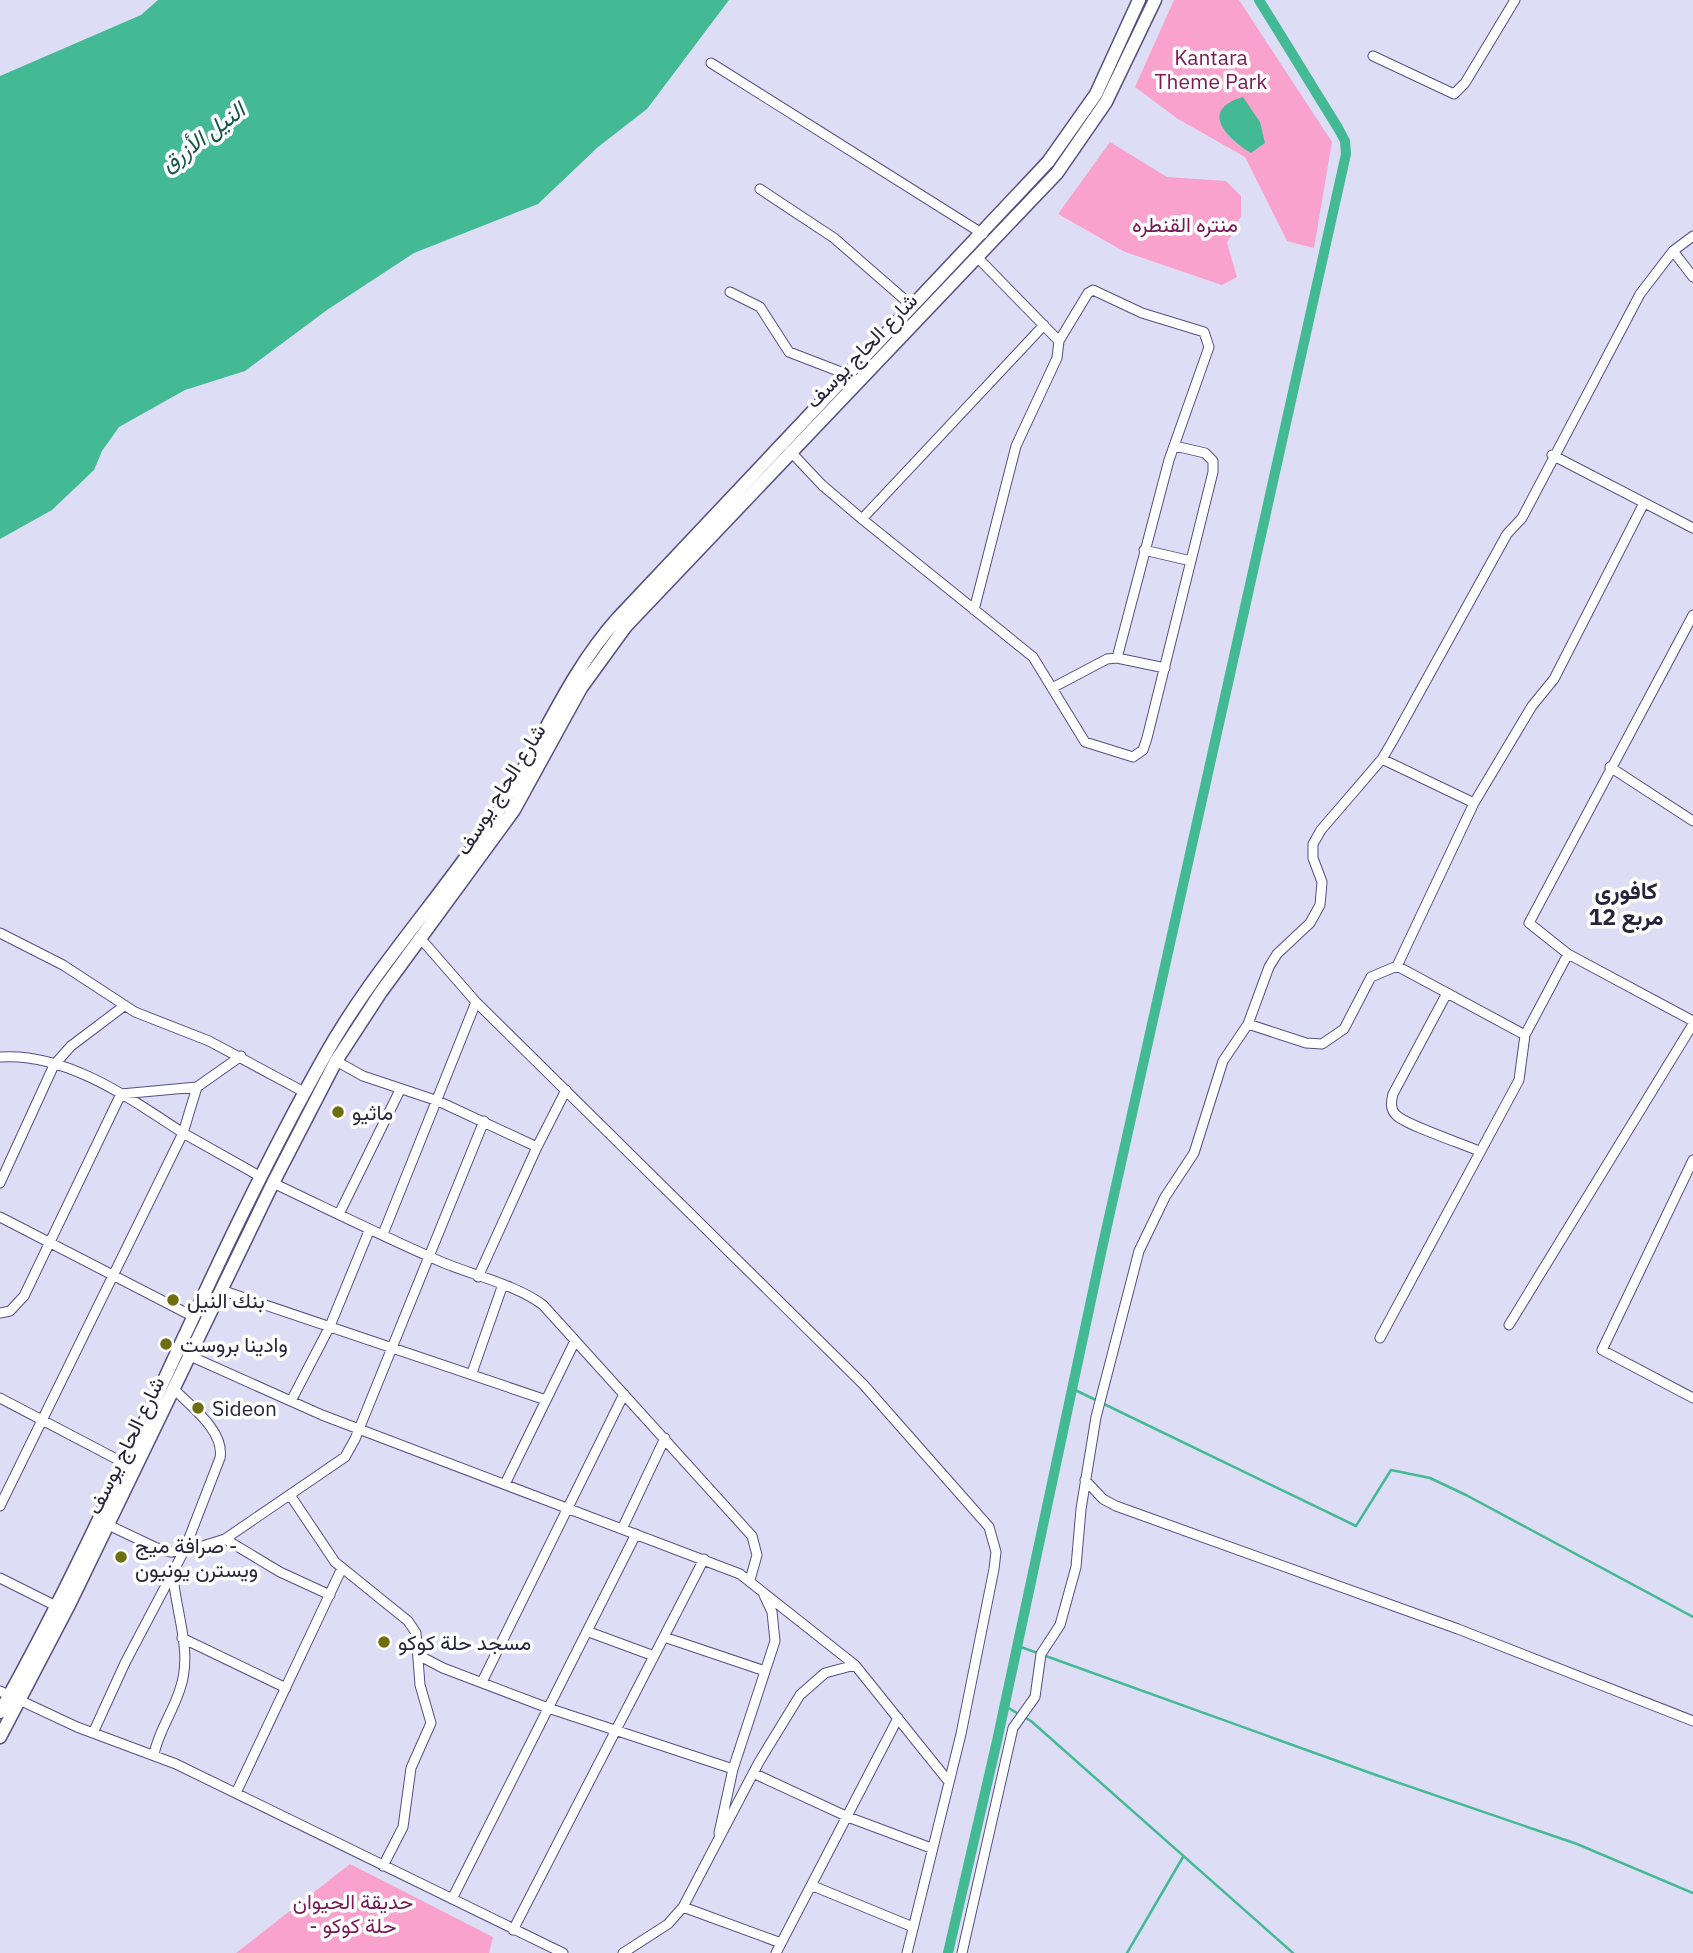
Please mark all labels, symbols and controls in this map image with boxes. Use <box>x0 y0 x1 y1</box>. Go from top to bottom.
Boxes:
park label: Kantara Theme Park <box>1155 43 1267 95</box>
water label: النيل الأزرق <box>154 93 253 178</box>
park label: منتره القنطره <box>1132 210 1238 238</box>
street label: شارع الحاج يوسف <box>799 286 924 414</box>
street label: شارع الحاج يوسف <box>448 718 552 861</box>
district label: كافوري مربع 12 <box>1588 875 1664 933</box>
place label: ماثيو <box>352 1098 393 1126</box>
marker: ماثيو <box>330 1104 346 1120</box>
place label: بنك النيل <box>187 1286 265 1314</box>
marker: بنك النيل <box>165 1292 181 1308</box>
place label: وادينا بروست <box>180 1330 288 1358</box>
marker: وادينا بروست <box>158 1336 174 1352</box>
street label: شارع الحاج يوسف <box>80 1371 171 1519</box>
place label: Sideon <box>212 1394 277 1422</box>
marker: Sideon <box>190 1400 206 1416</box>
place label: صرافة ميج - ويسترن يونيون <box>135 1531 258 1583</box>
marker: صرافة ميج - ويسترن يونيون <box>113 1549 129 1565</box>
place label: مسجد حلة كوكو <box>398 1628 531 1656</box>
marker: مسجد حلة كوكو <box>376 1634 392 1650</box>
park label: حديقة الحيوان - حلة كوكو <box>293 1887 413 1939</box>

